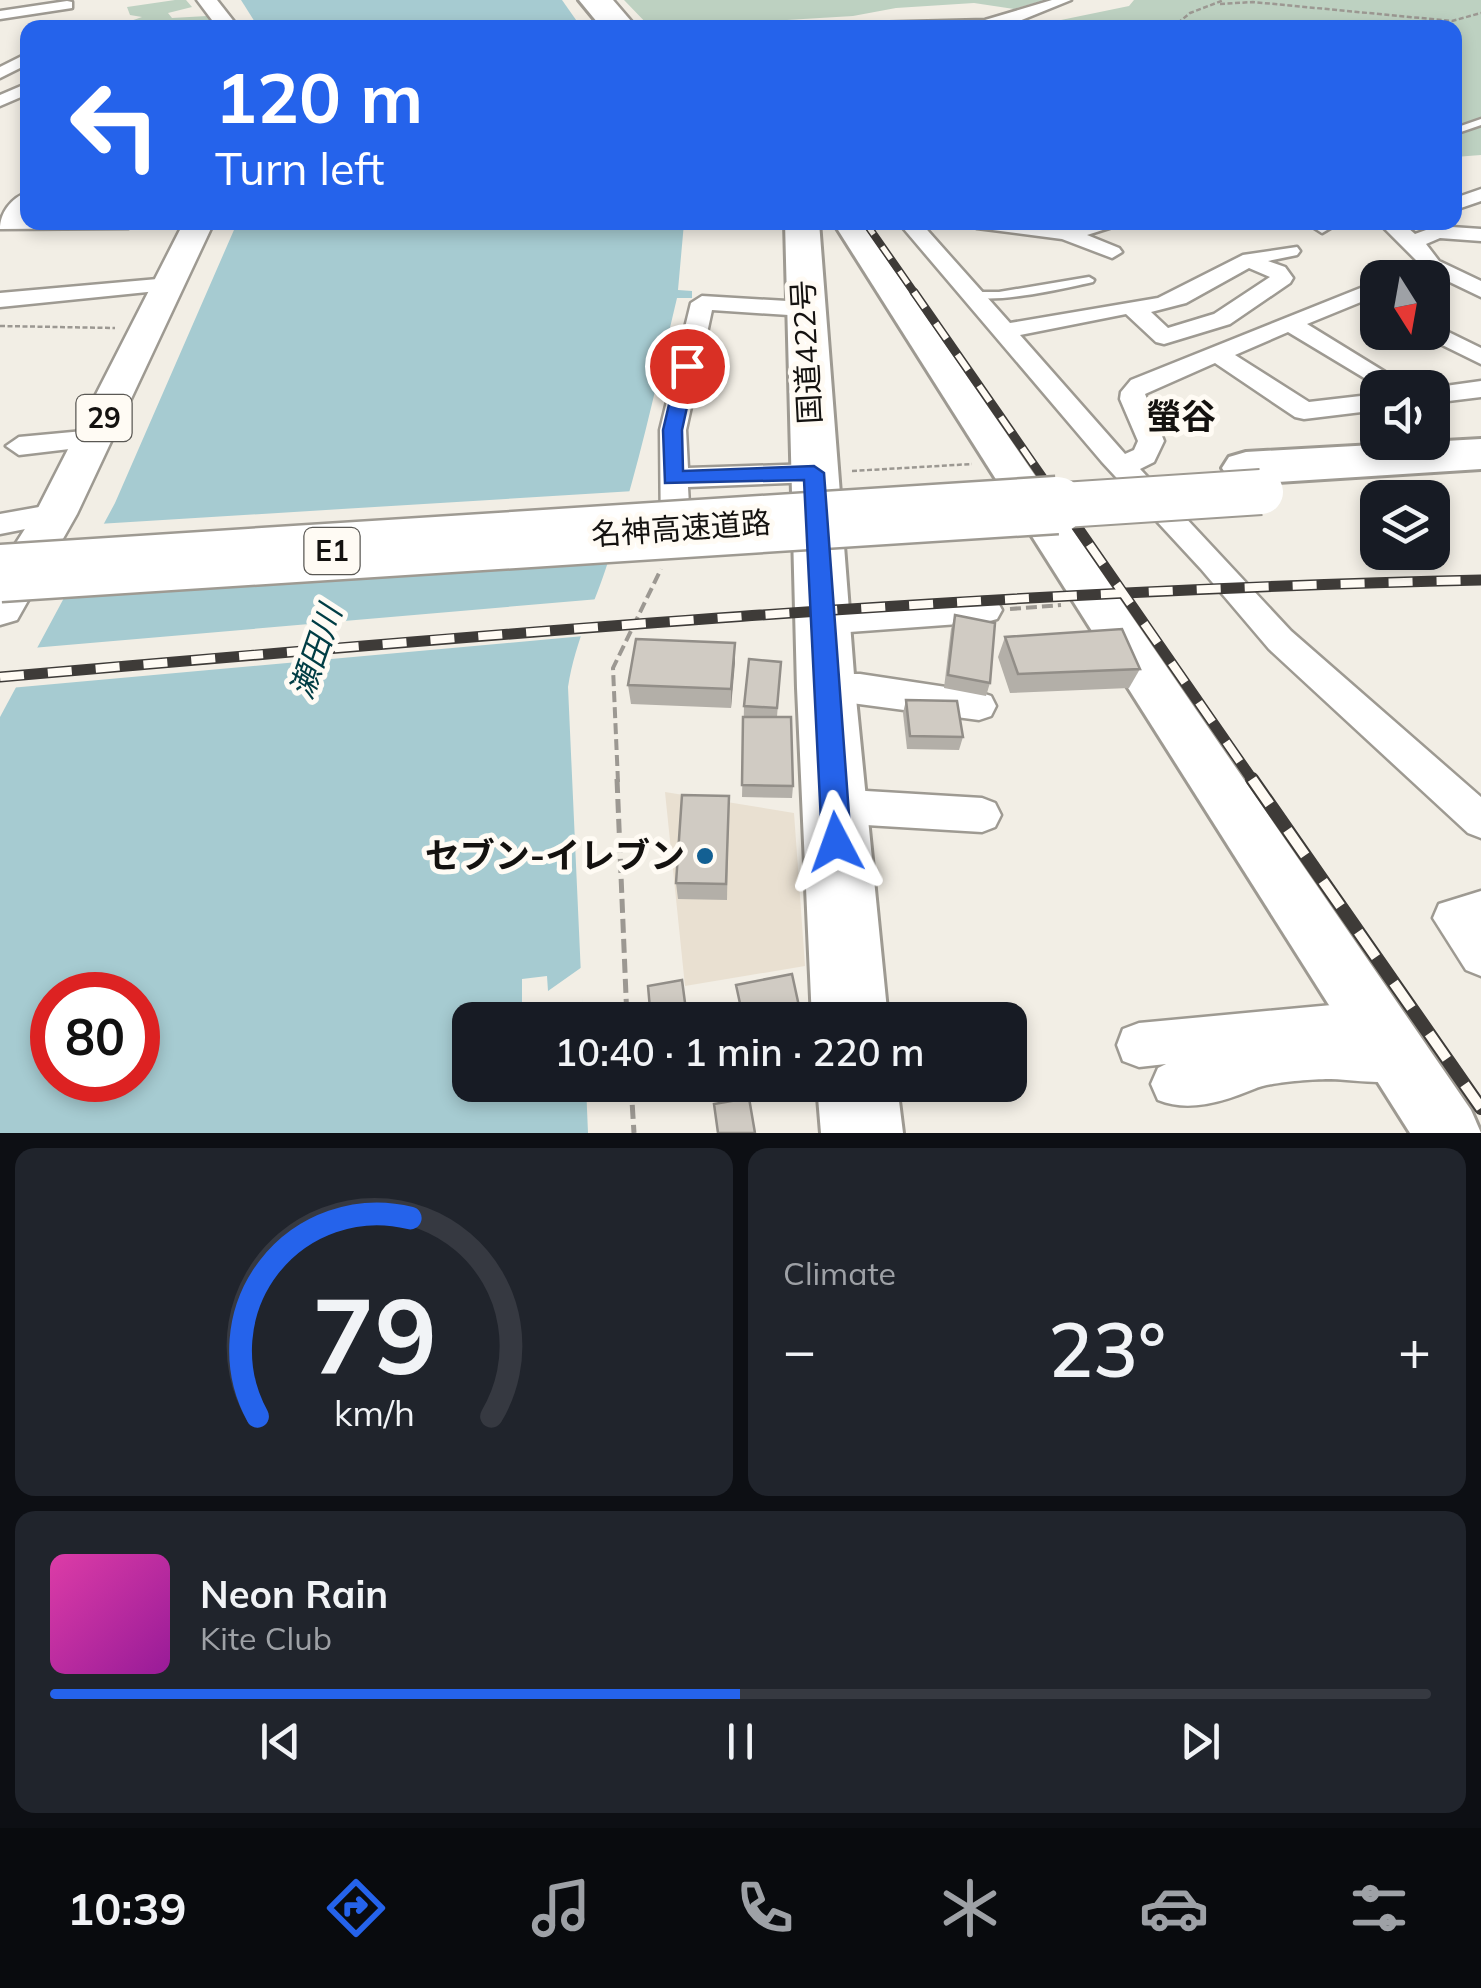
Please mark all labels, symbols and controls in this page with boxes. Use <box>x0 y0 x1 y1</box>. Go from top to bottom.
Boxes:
text: 120 m <box>215 53 423 141</box>
icon: left <box>50 60 180 190</box>
text: Turn left <box>215 140 384 196</box>
north arrow <box>1360 260 1450 350</box>
map controls <box>1360 260 1450 570</box>
street label: 国道422号 <box>783 279 829 425</box>
pin <box>645 324 730 409</box>
icon: arrive <box>660 339 715 394</box>
button: sound <box>1360 370 1450 460</box>
district label: 螢谷 <box>1146 394 1216 438</box>
road number: 29 <box>76 395 132 441</box>
button: layers <box>1360 480 1450 570</box>
street label: 名神高速道路 <box>590 503 772 553</box>
road number: E1 <box>304 528 360 574</box>
water label: 瀬田川 <box>281 597 351 704</box>
position arrow <box>784 790 888 894</box>
place label: セブン-イレブン <box>425 833 685 877</box>
marker: セブン-イレブン <box>694 845 716 867</box>
speed limit sign: 80 <box>30 972 160 1102</box>
text: 10:40 · 1 min · 220 m <box>554 1028 925 1076</box>
text: Climate <box>783 1253 896 1293</box>
text: 79 <box>312 1269 436 1400</box>
text: 23° <box>1048 1302 1166 1396</box>
text: − <box>783 1315 816 1384</box>
text: + <box>1398 1315 1431 1384</box>
text: km/h <box>334 1390 414 1435</box>
text: Neon Rain <box>200 1570 388 1618</box>
text: Kite Club <box>200 1618 332 1658</box>
icon: previous <box>253 1714 308 1769</box>
icon: pause <box>713 1714 768 1769</box>
icon: next <box>1173 1714 1228 1769</box>
icon: directions <box>321 1873 391 1943</box>
icon: music <box>526 1873 596 1943</box>
icon: phone <box>730 1873 800 1943</box>
icon: climate <box>935 1873 1005 1943</box>
icon: car <box>1139 1873 1209 1943</box>
icon: filters <box>1344 1873 1414 1943</box>
text: 10:39 <box>67 1880 186 1936</box>

